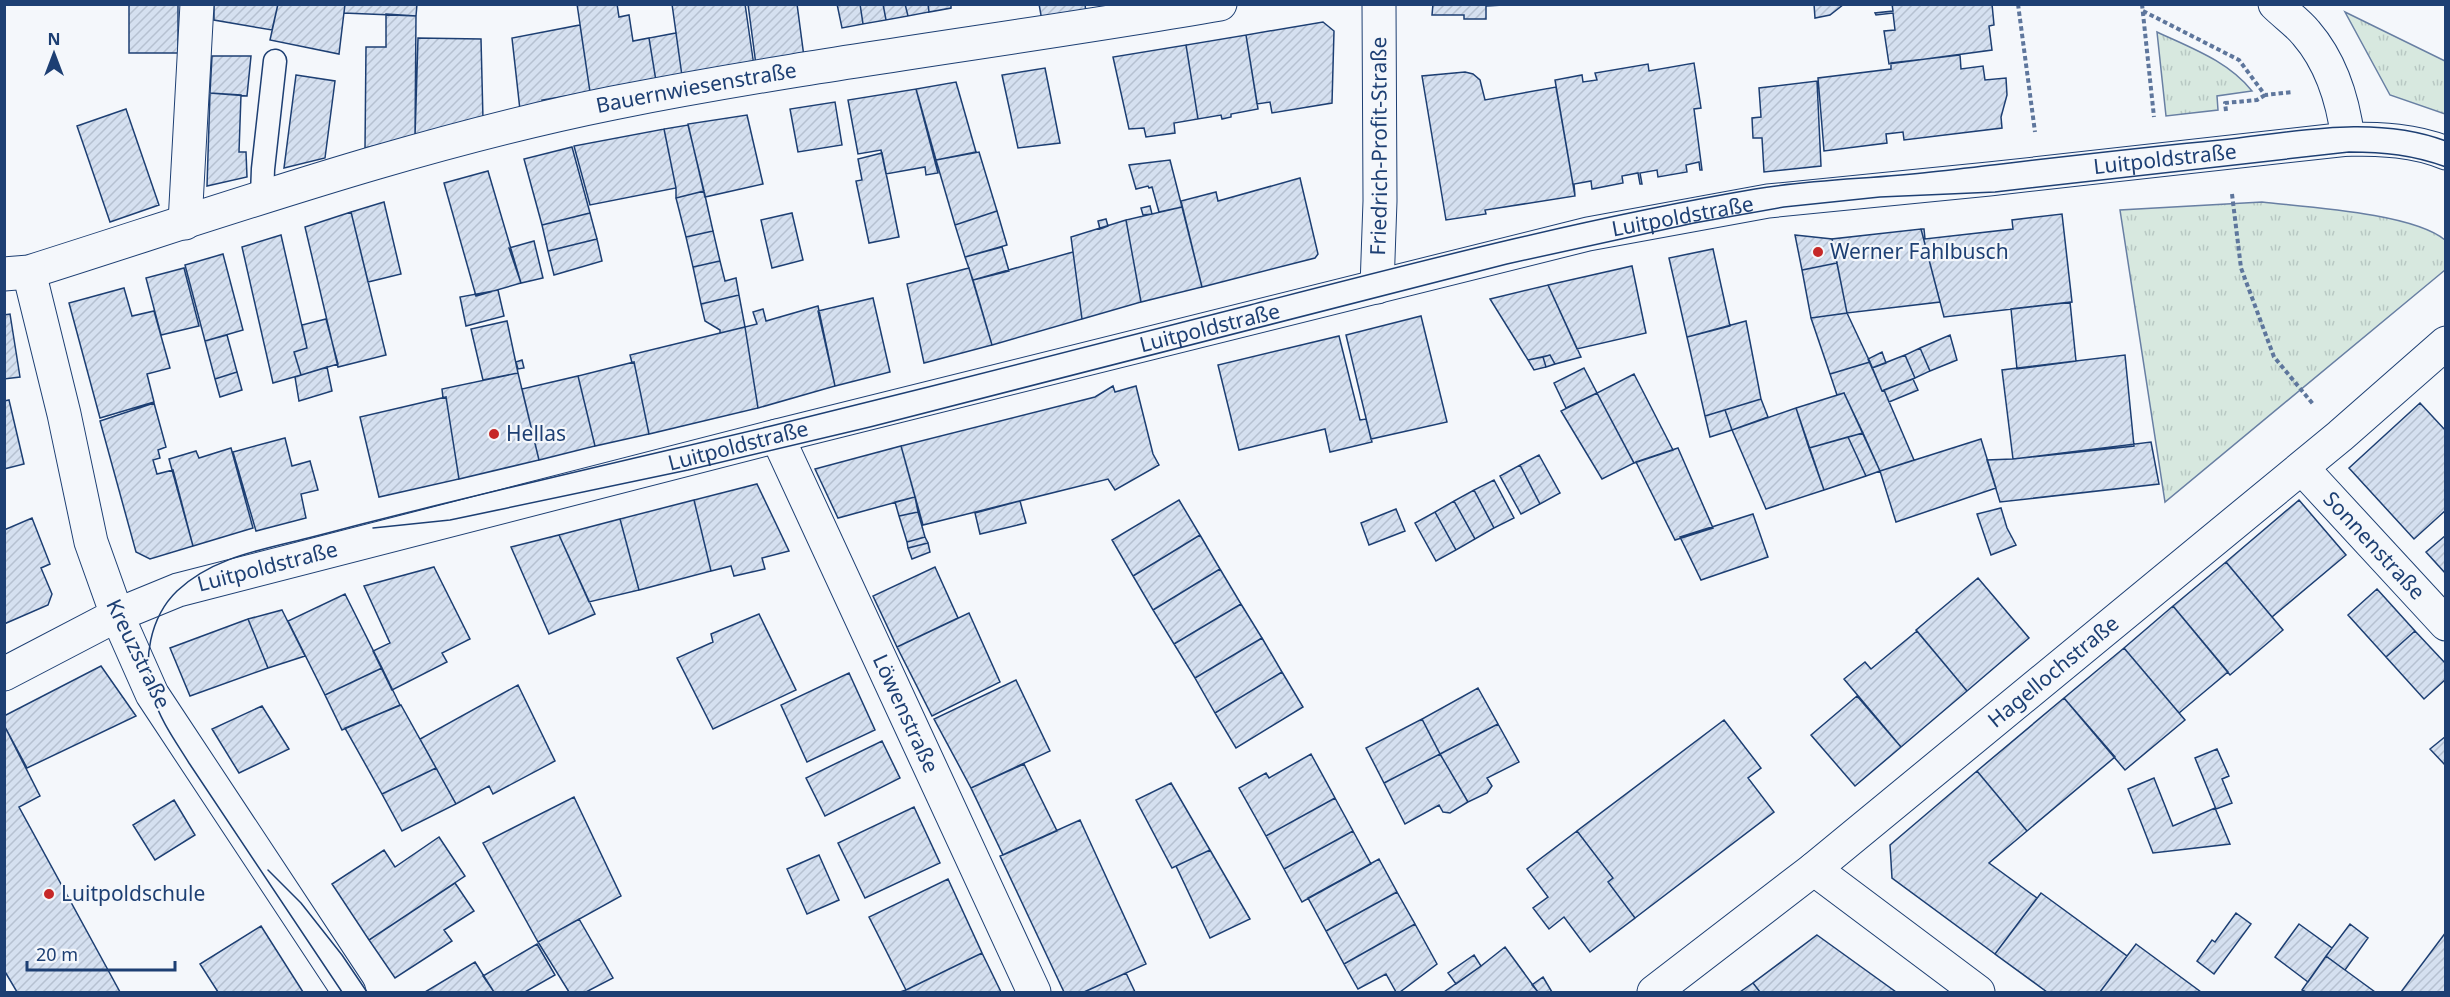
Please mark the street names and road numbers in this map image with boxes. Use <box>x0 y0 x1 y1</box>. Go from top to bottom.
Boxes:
street label: Friedrich-Profit-Straße <box>1363 37 1393 256</box>
street label: Bauernwiesenstraße <box>593 55 799 119</box>
street label: Luitpoldstraße <box>2092 137 2238 180</box>
street label: Luitpoldstraße <box>1609 189 1756 242</box>
street label: Luitpoldstraße <box>1136 296 1283 358</box>
street label: Luitpoldstraße <box>665 414 811 476</box>
street label: Sonnenstraße <box>2318 485 2432 605</box>
street label: Luitpoldstraße <box>194 535 340 597</box>
street label: Kreuzstraße <box>100 594 178 713</box>
street label: Hagellochstraße <box>1982 609 2124 733</box>
street label: Löwenstraße <box>867 650 946 777</box>

